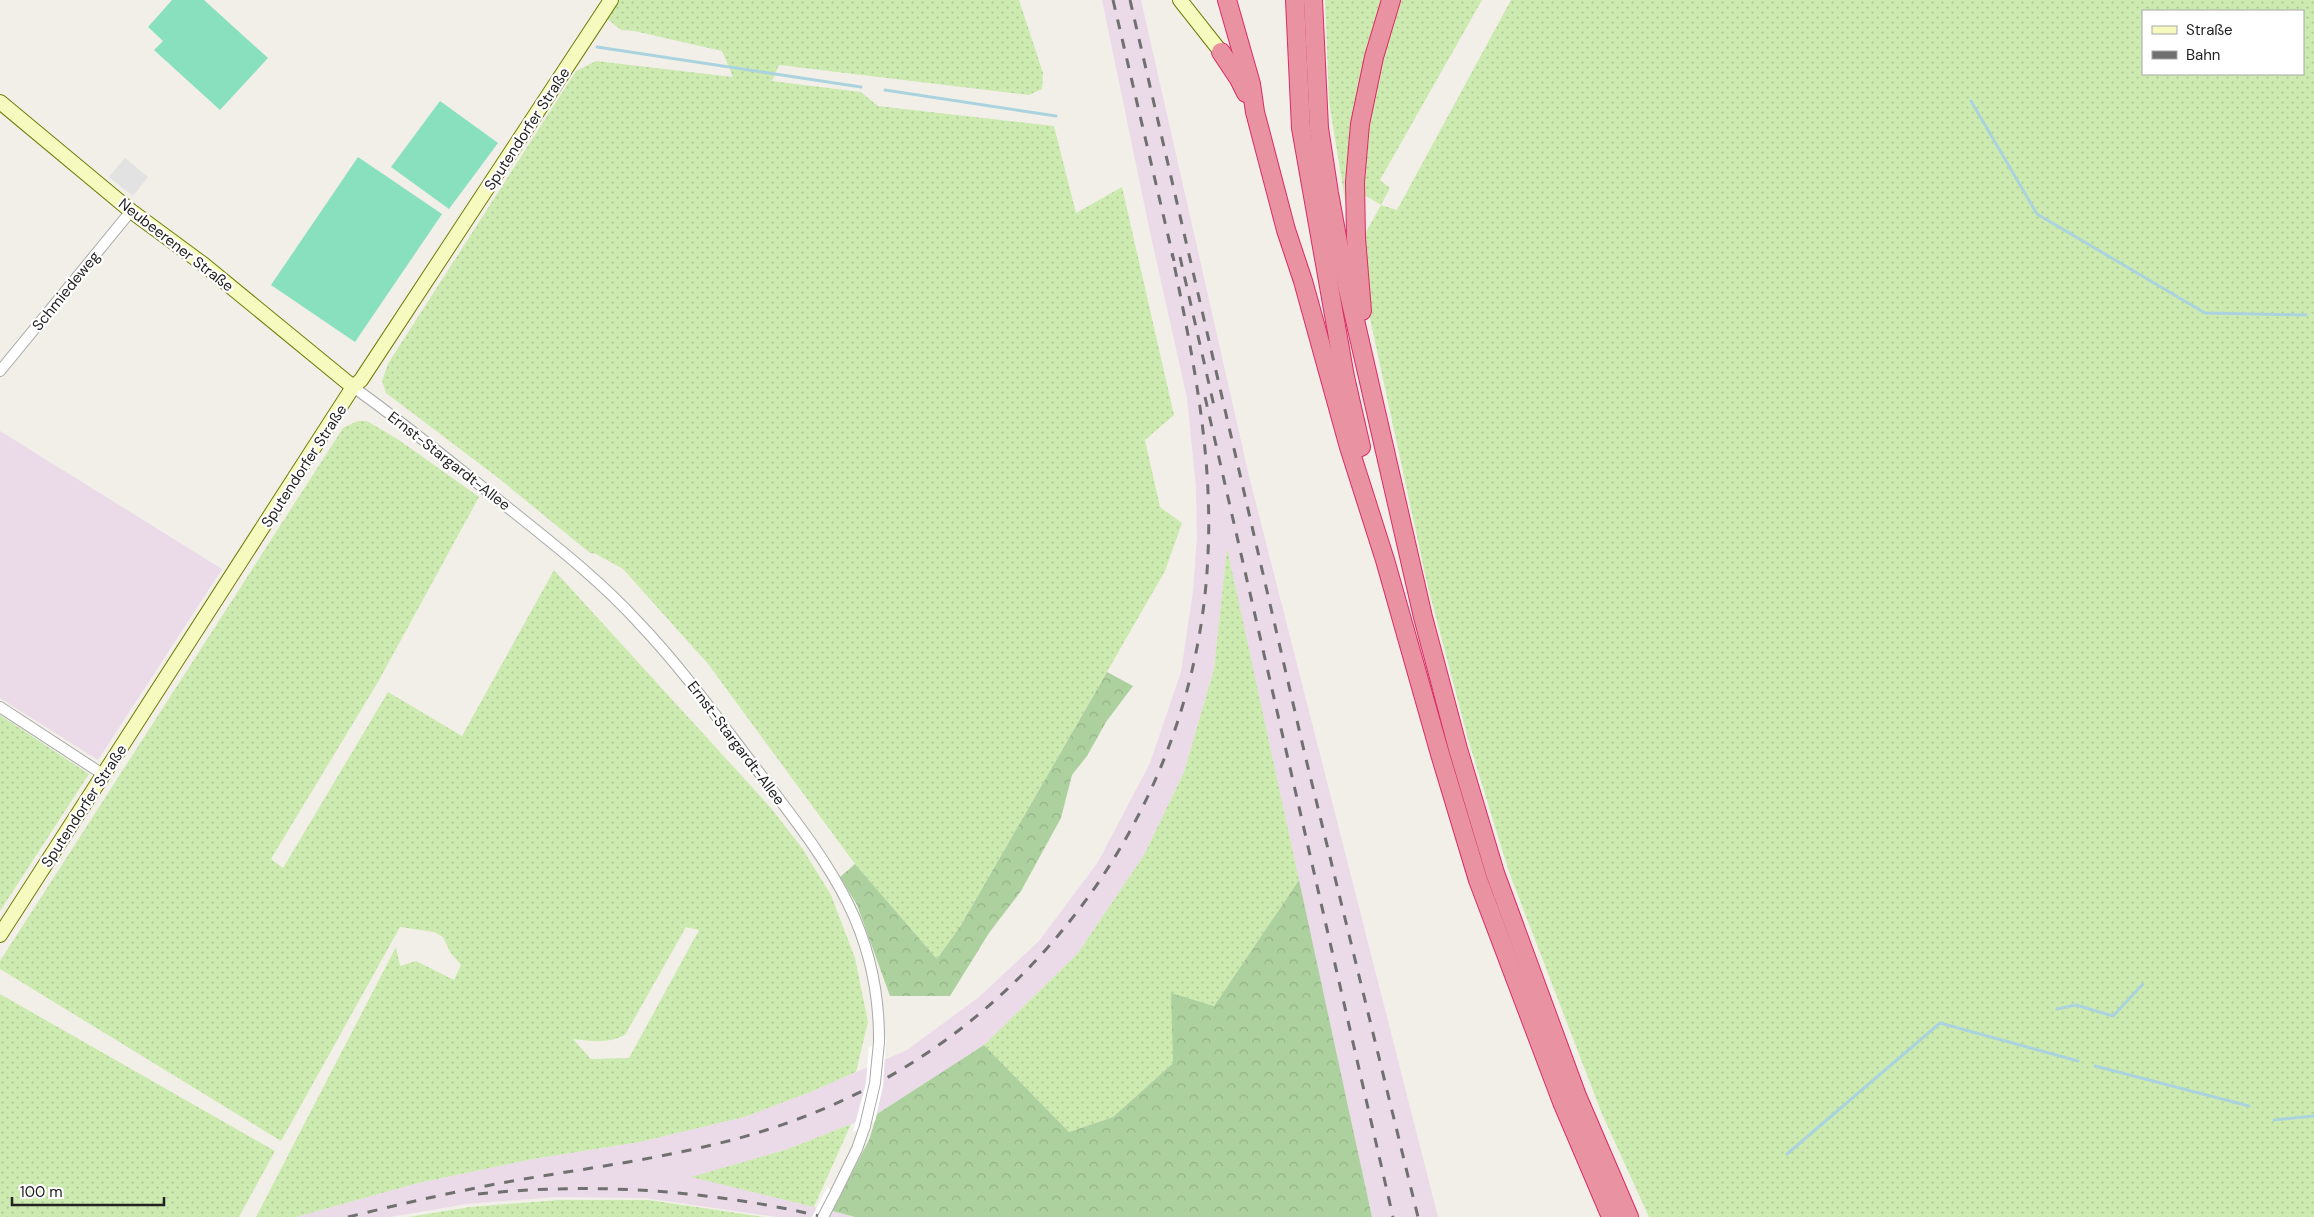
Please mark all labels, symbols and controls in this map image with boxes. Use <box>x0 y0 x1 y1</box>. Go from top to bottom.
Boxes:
legend <box>2142 10 2304 75</box>
text: Straße <box>2186 20 2233 40</box>
text: Bahn <box>2186 45 2220 65</box>
street label: Sputendorfer Straße <box>480 64 574 194</box>
street label: Neubeerener Straße <box>114 194 238 296</box>
street label: Schmiedeweg <box>28 247 104 335</box>
street label: Sputendorfer Straße <box>257 401 351 531</box>
street label: Ernst-Stargardt-Allee <box>384 407 514 515</box>
street label: Ernst-Stargardt-Allee <box>683 677 789 809</box>
street label: Sputendorfer Straße <box>37 741 131 871</box>
scale bar <box>12 1174 165 1206</box>
text: 100 m <box>20 1182 63 1202</box>

